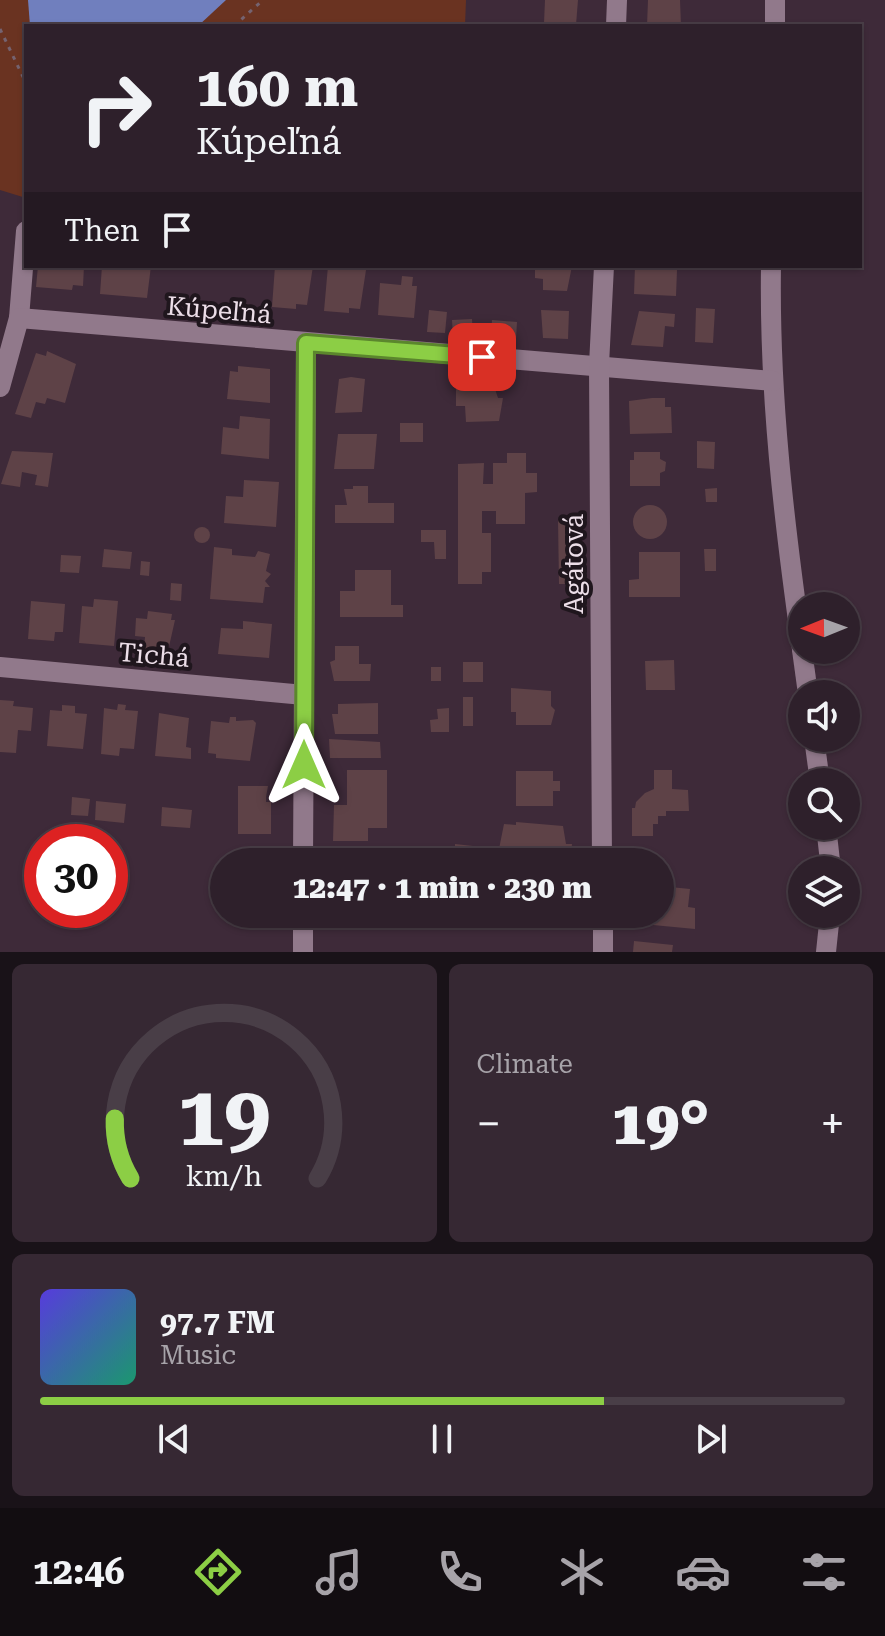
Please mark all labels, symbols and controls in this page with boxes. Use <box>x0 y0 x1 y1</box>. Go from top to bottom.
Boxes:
text: 160 m <box>196 54 358 120</box>
icon: right <box>64 56 168 160</box>
text: Kúpeľná <box>196 121 341 163</box>
icon: arrive <box>155 208 199 252</box>
text: Then <box>64 213 139 248</box>
street label: Kúpeľná <box>165 290 273 330</box>
pin <box>448 323 516 391</box>
icon: arrive <box>460 335 504 379</box>
street label: Agátová <box>559 514 589 614</box>
north arrow <box>788 592 860 664</box>
map controls <box>788 592 860 928</box>
street label: Tichá <box>117 637 191 673</box>
button: sound <box>788 680 860 752</box>
position arrow <box>262 723 346 807</box>
button: search <box>788 768 860 840</box>
speed limit sign: 30 <box>24 824 128 928</box>
button: layers <box>788 856 860 928</box>
text: 12:47 · 1 min · 230 m <box>292 870 592 905</box>
text: Climate <box>477 1049 573 1079</box>
text: 19 <box>178 1068 271 1165</box>
text: 19° <box>612 1088 709 1159</box>
text: − <box>477 1098 501 1150</box>
text: + <box>820 1098 845 1150</box>
text: km/h <box>186 1159 263 1193</box>
text: 97.7 FM <box>160 1305 275 1340</box>
text: Music <box>160 1340 236 1370</box>
icon: previous <box>152 1417 196 1461</box>
icon: pause <box>420 1417 464 1461</box>
icon: next <box>689 1417 733 1461</box>
icon: directions <box>190 1544 246 1600</box>
icon: music <box>311 1544 367 1600</box>
icon: phone <box>432 1544 488 1600</box>
icon: climate <box>554 1544 610 1600</box>
icon: car <box>675 1544 731 1600</box>
icon: filters <box>796 1544 852 1600</box>
text: 12:46 <box>33 1551 125 1593</box>

